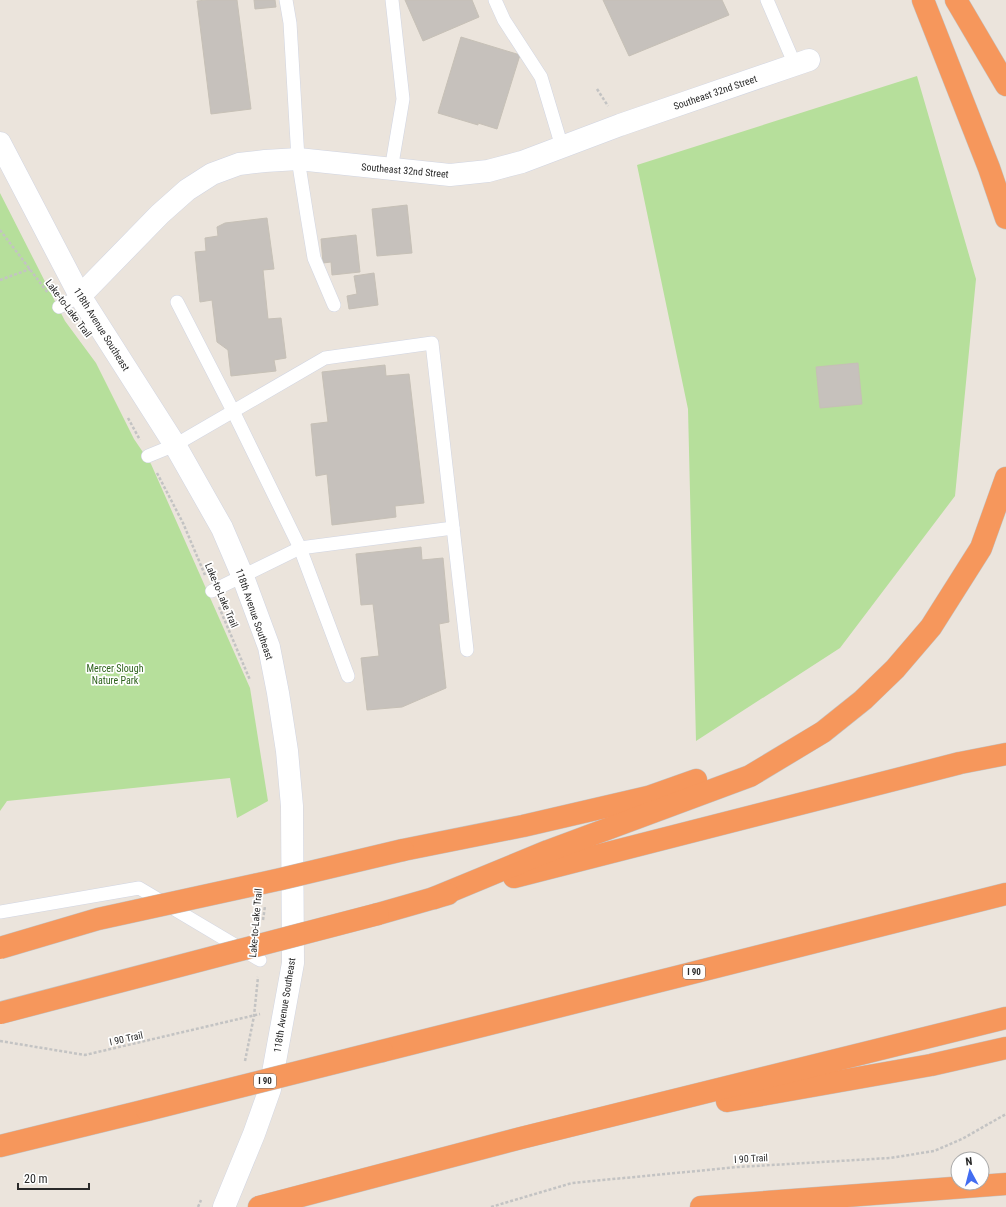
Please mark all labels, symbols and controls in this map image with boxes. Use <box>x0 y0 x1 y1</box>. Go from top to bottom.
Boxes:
street label: Southeast 32nd Street <box>672 73 758 112</box>
street label: Southeast 32nd Street <box>361 161 449 180</box>
street label: Lake-to-Lake Trail <box>43 277 94 339</box>
street label: 118th Avenue Southeast <box>72 286 132 373</box>
street label: Lake-to-Lake Trail <box>203 561 240 629</box>
street label: 118th Avenue Southeast <box>234 567 275 661</box>
park label: Mercer Slough Nature Park <box>87 663 144 686</box>
street label: Lake-to-Lake Trail <box>247 888 264 958</box>
street label: 118th Avenue Southeast <box>272 957 297 1053</box>
road number: I 90 <box>683 965 705 979</box>
street label: I 90 Trail <box>108 1030 144 1047</box>
road number: I 90 <box>254 1074 276 1088</box>
north arrow <box>950 1151 990 1191</box>
street label: I 90 Trail <box>734 1152 768 1165</box>
text: N <box>965 1155 973 1168</box>
scale bar <box>18 1165 89 1191</box>
text: 20 m <box>24 1172 48 1186</box>

